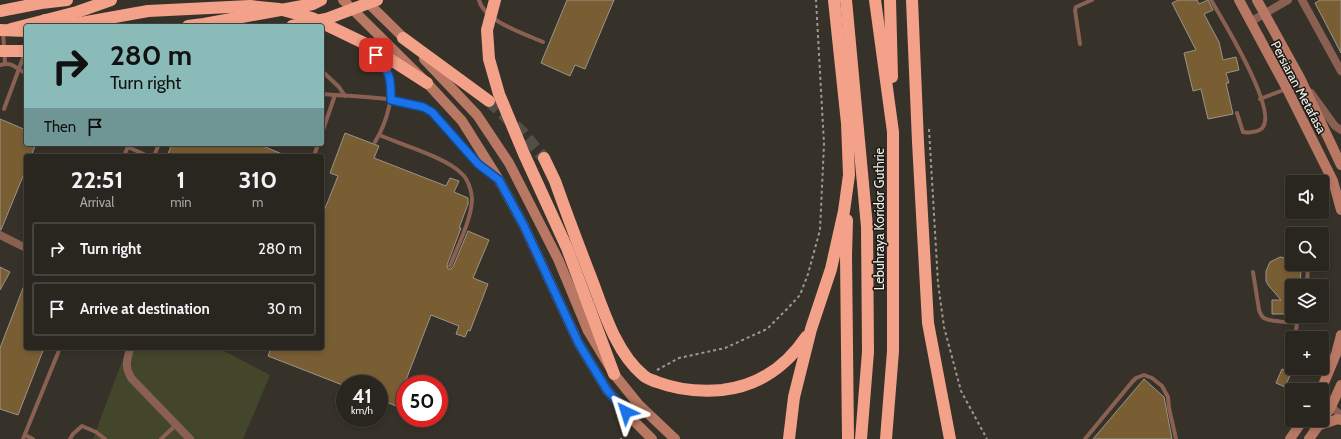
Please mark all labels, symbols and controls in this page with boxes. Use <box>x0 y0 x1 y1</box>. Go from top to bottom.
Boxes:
text: 280 m <box>110 38 192 72</box>
pin <box>359 38 393 72</box>
street label: Persiaran Metafasa <box>1268 38 1330 137</box>
icon: right <box>44 40 96 92</box>
icon: arrive <box>365 44 387 66</box>
text: Turn right <box>110 72 181 94</box>
icon: arrive <box>84 116 106 138</box>
text: Then <box>44 118 76 136</box>
street label: Lebuhraya Koridor Guthrie <box>871 147 887 290</box>
text: 22:51 <box>71 165 123 194</box>
text: 1 <box>176 165 185 194</box>
text: 310 <box>238 165 277 194</box>
map controls <box>1285 175 1329 427</box>
button: sound <box>1285 175 1329 219</box>
text: Arrival <box>80 194 114 210</box>
text: min <box>170 194 192 210</box>
text: m <box>252 194 263 210</box>
button: search <box>1285 227 1329 271</box>
icon: right <box>46 238 68 260</box>
text: Turn right <box>80 240 141 258</box>
text: 280 m <box>258 240 302 258</box>
button: layers <box>1285 279 1329 323</box>
icon: arrive <box>46 298 68 320</box>
text: Arrive at destination <box>80 300 210 318</box>
text: 30 m <box>267 300 302 318</box>
button: + <box>1285 331 1329 375</box>
speed limit sign: 50 <box>396 375 448 427</box>
button: − <box>1285 383 1329 427</box>
text: 41 <box>352 384 372 408</box>
position arrow <box>605 391 647 433</box>
text: km/h <box>351 404 373 417</box>

